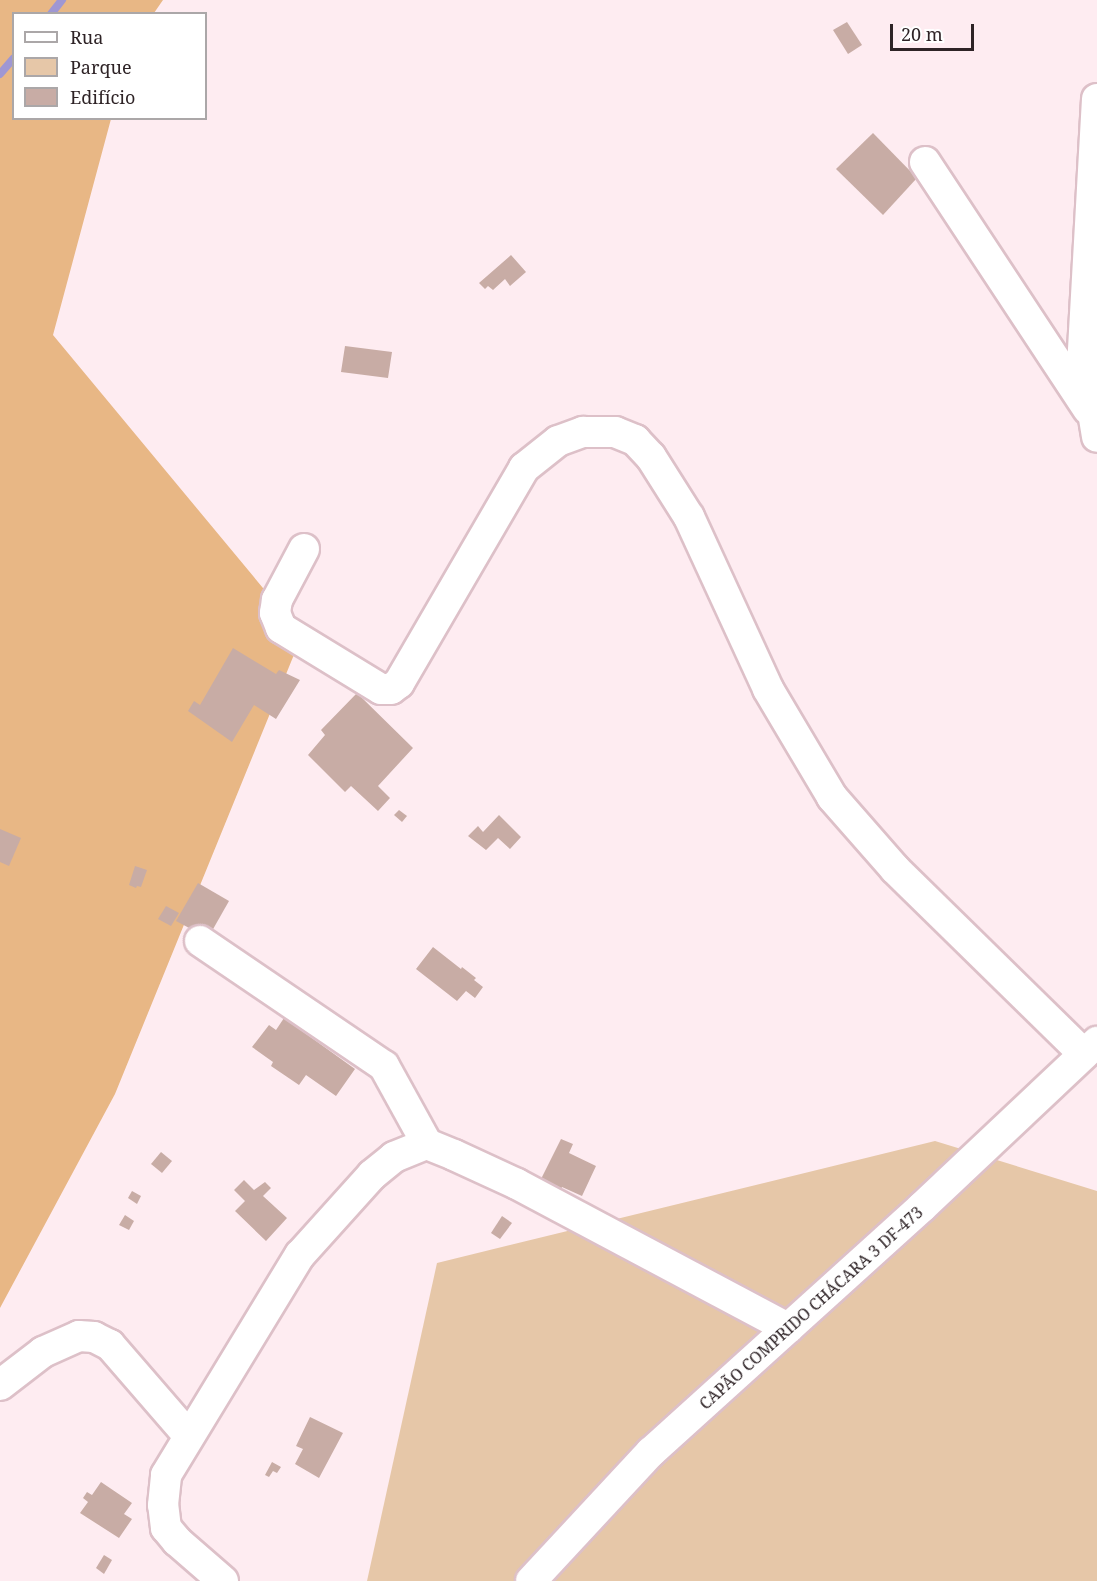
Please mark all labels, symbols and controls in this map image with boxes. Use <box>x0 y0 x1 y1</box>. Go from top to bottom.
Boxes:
legend <box>12 12 207 120</box>
scale bar <box>893 12 977 50</box>
text: 20 m <box>901 22 943 46</box>
text: Rua <box>70 25 103 49</box>
text: Parque <box>70 55 132 79</box>
text: Edifício <box>70 85 135 109</box>
street label: CAPÃO COMPRIDO CHÁCARA 3 DF-473 <box>695 1203 927 1413</box>

